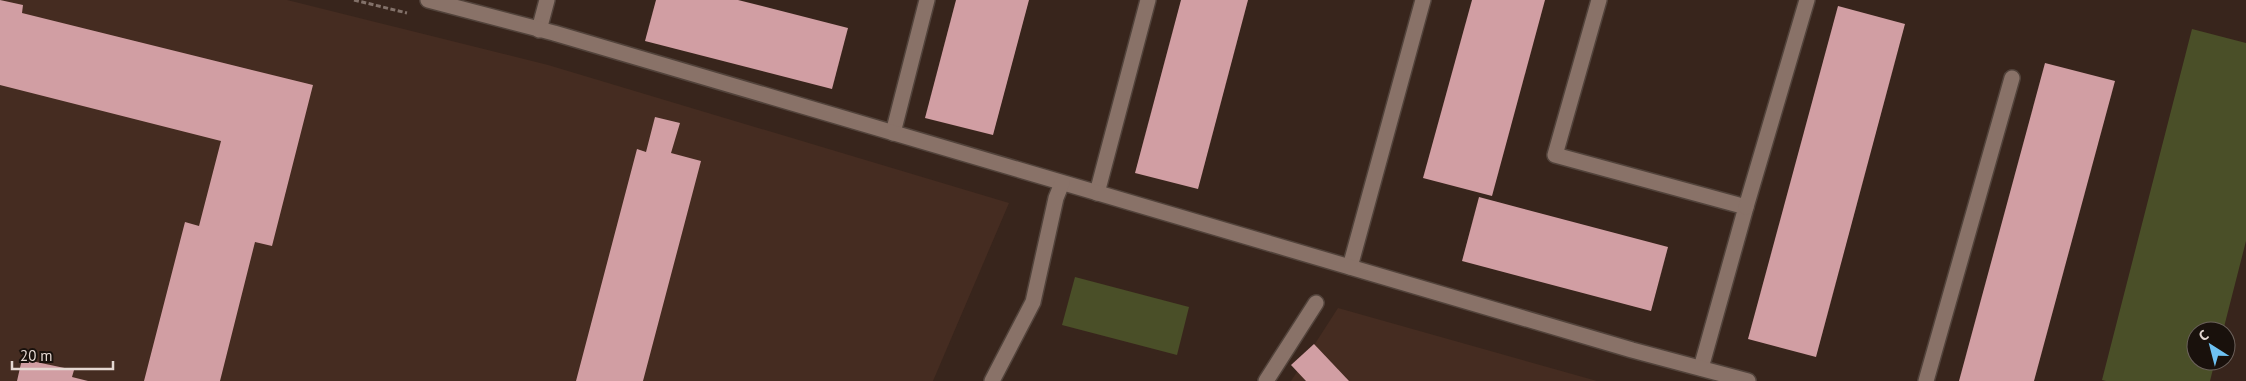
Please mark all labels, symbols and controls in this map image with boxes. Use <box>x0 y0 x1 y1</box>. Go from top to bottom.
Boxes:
north arrow <box>2186 321 2236 371</box>
text: С <box>2195 326 2212 345</box>
scale bar <box>12 338 114 370</box>
text: 20 m <box>20 346 53 365</box>

